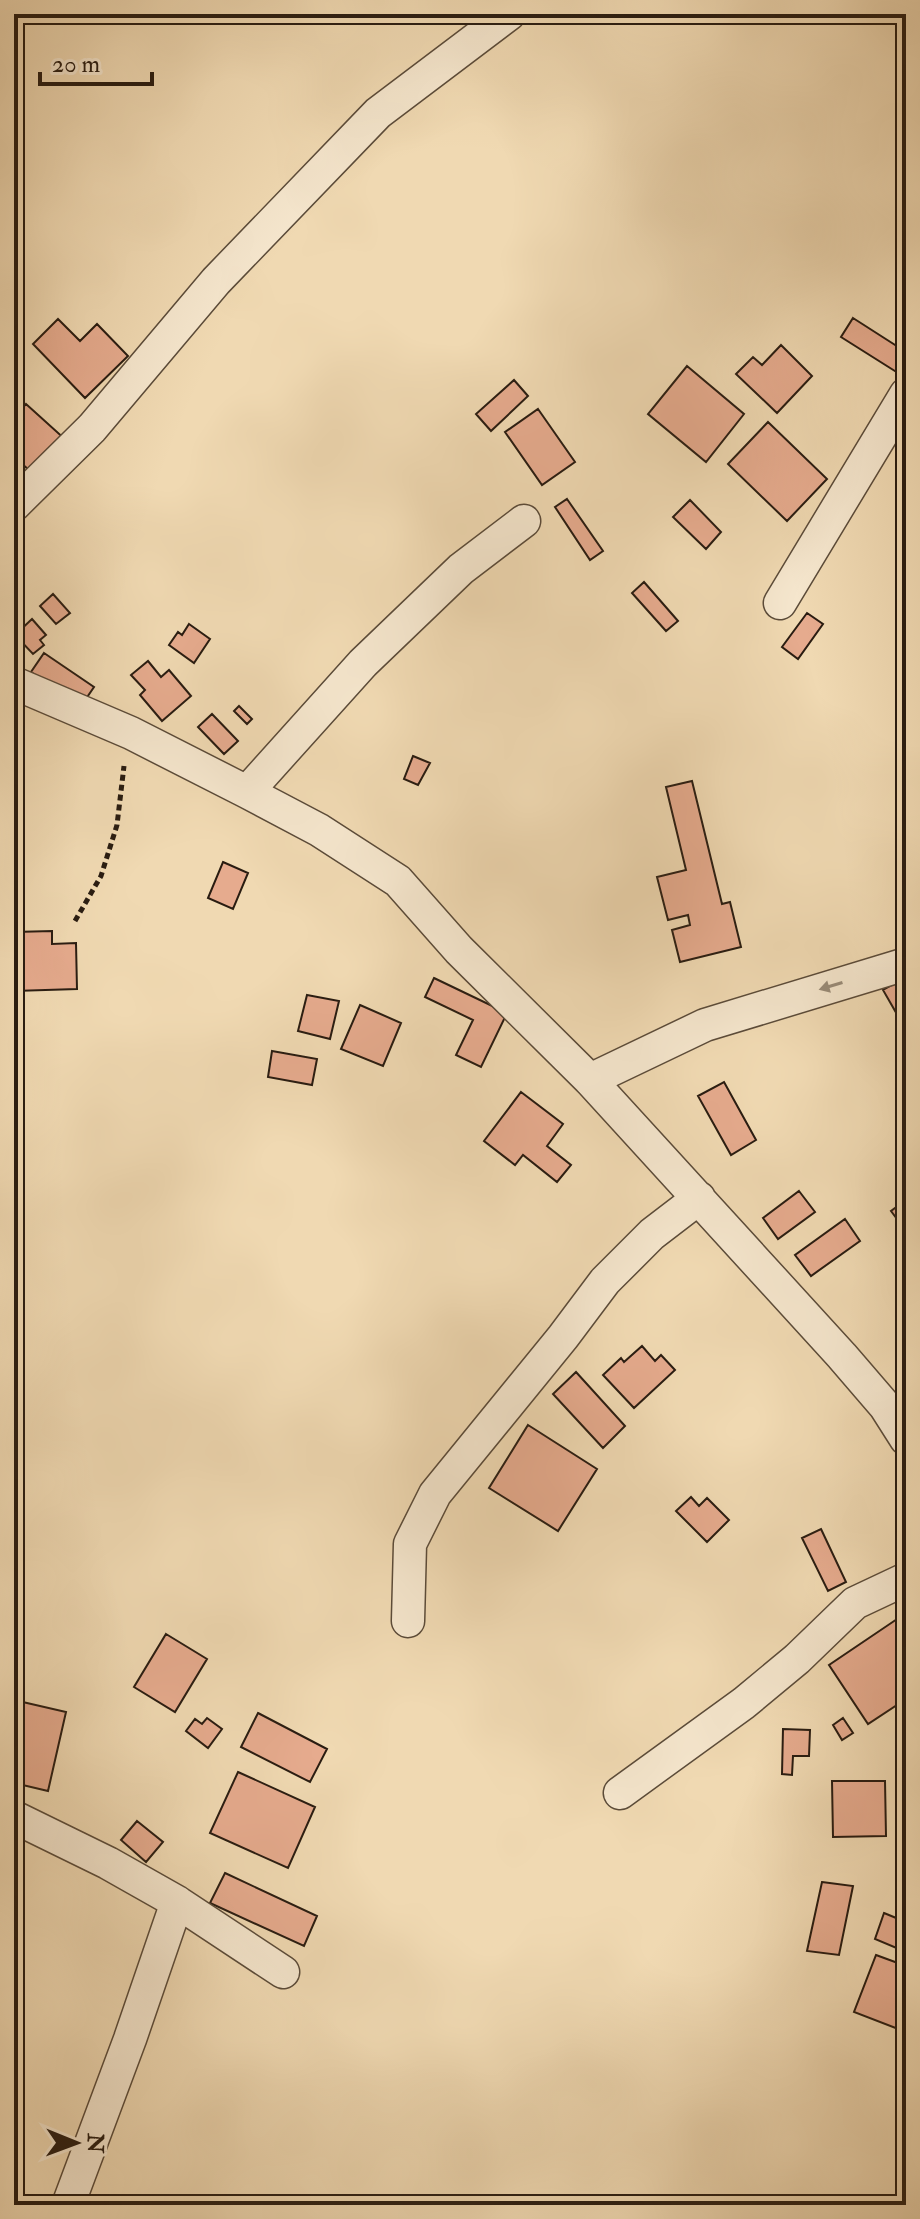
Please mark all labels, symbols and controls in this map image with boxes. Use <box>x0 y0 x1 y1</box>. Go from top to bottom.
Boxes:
scale bar <box>40 36 152 86</box>
text: 20 m <box>52 49 101 80</box>
one-way arrow <box>819 980 843 992</box>
north arrow <box>36 2103 116 2183</box>
text: N <box>81 2132 109 2154</box>

